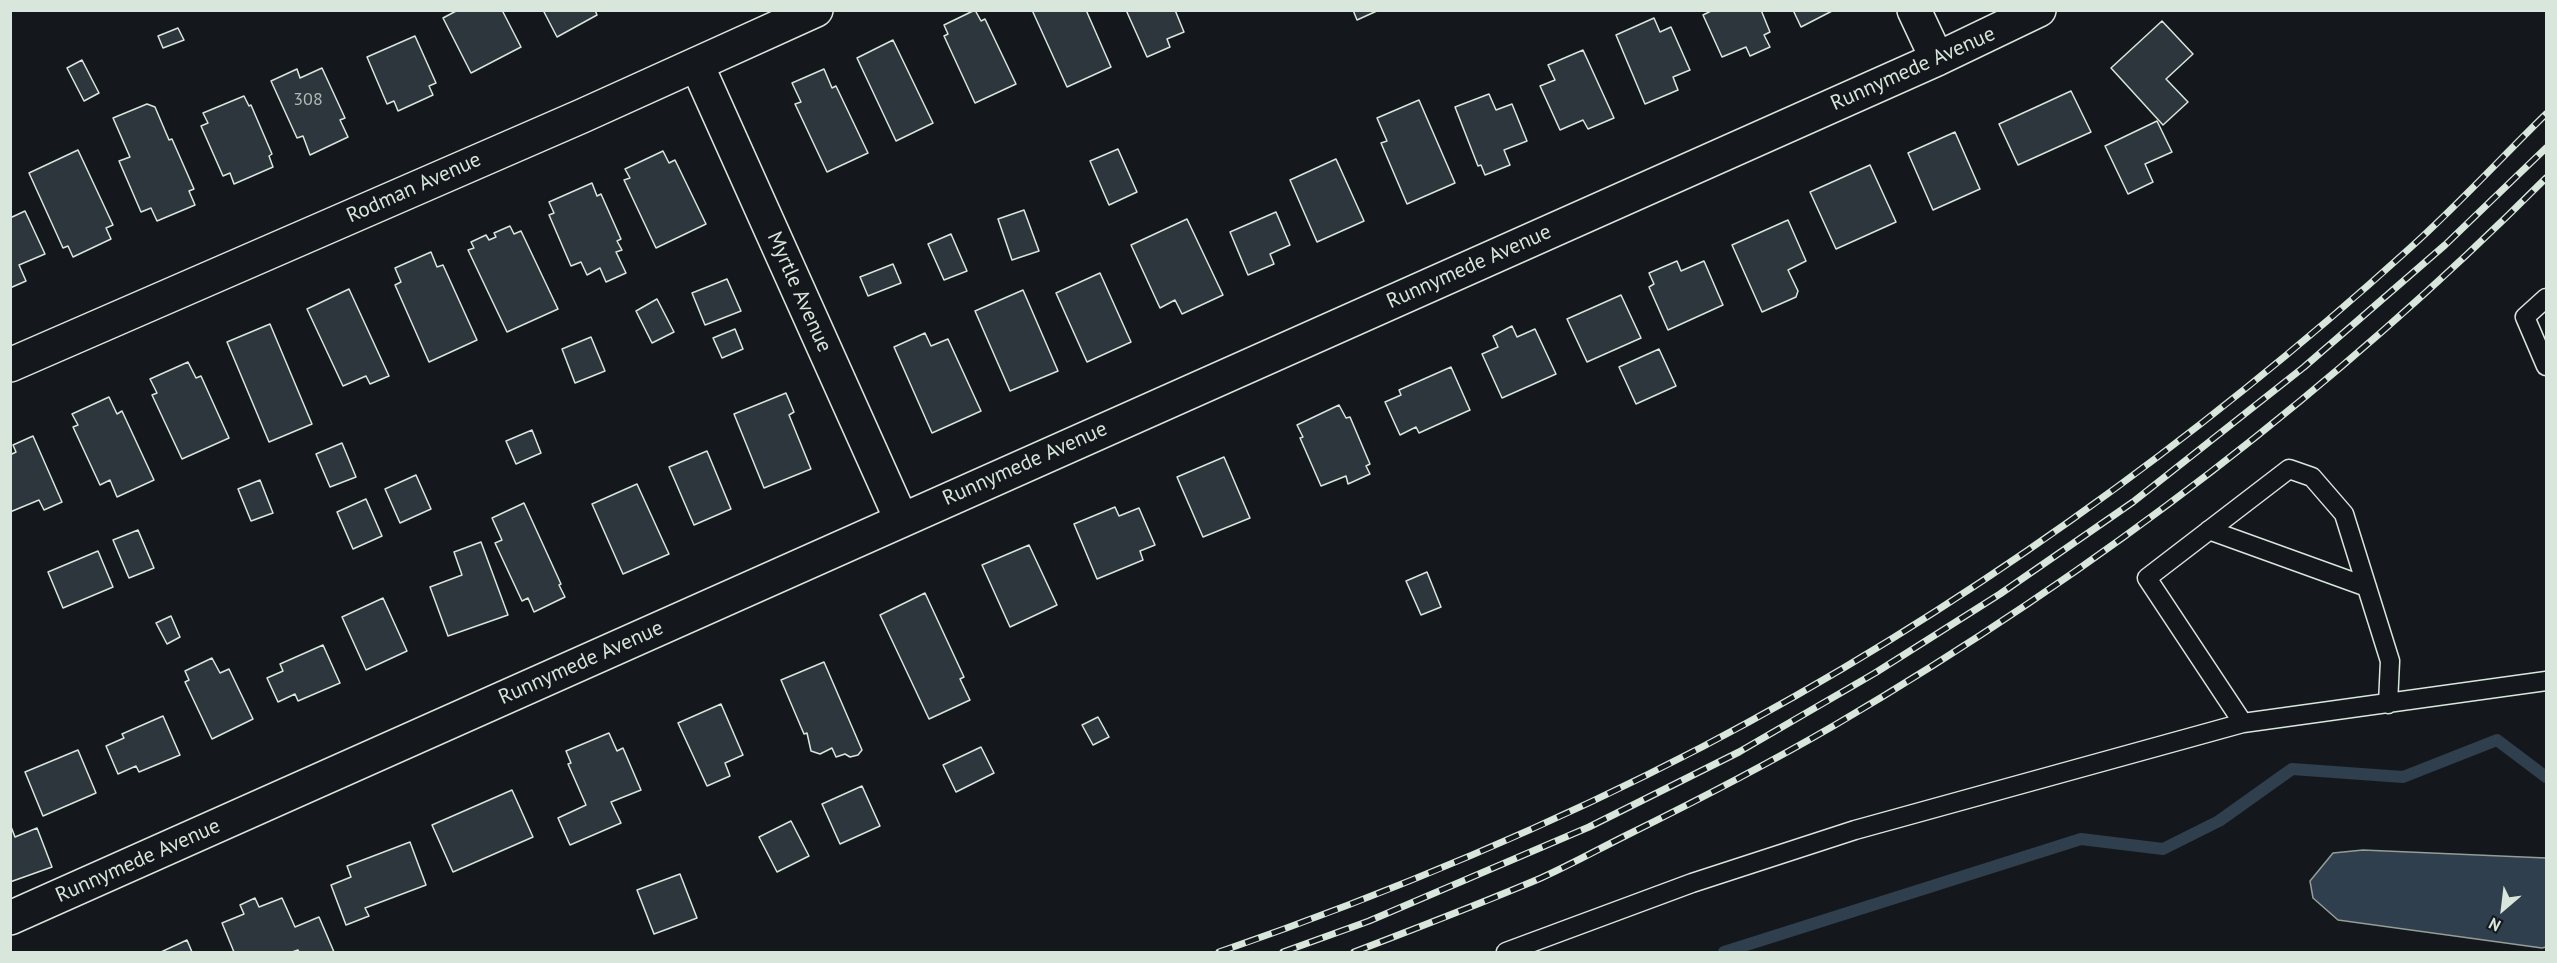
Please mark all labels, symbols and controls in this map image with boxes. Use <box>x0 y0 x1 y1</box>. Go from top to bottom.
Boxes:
street label: Runnymede Avenue <box>1827 21 1999 117</box>
house number: 308 <box>293 89 323 111</box>
street label: Rodman Avenue <box>343 147 485 229</box>
street label: Runnymede Avenue <box>1383 219 1555 315</box>
street label: Myrtle Avenue <box>761 228 837 356</box>
street label: Runnymede Avenue <box>939 416 1111 512</box>
street label: Runnymede Avenue <box>495 615 667 711</box>
street label: Runnymede Avenue <box>52 813 224 909</box>
north arrow <box>2473 879 2533 939</box>
text: N <box>2485 914 2504 936</box>

